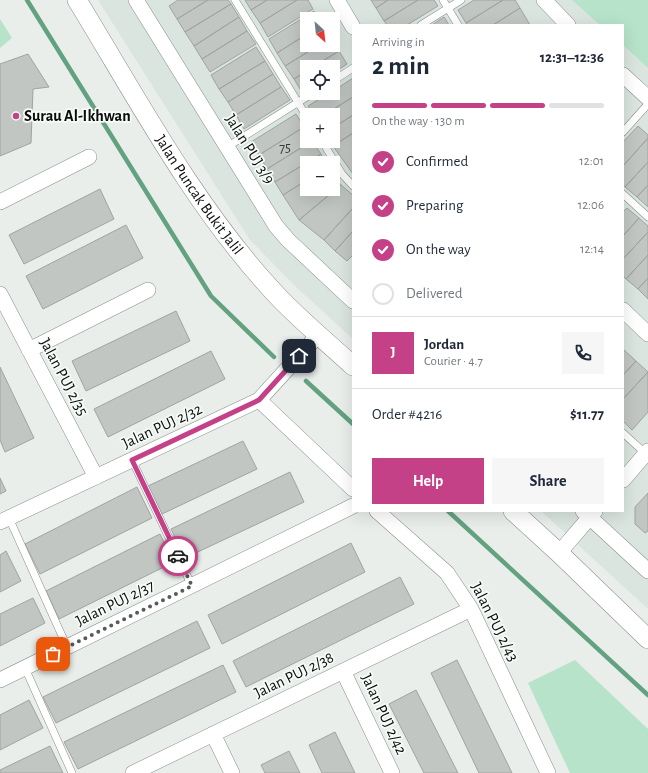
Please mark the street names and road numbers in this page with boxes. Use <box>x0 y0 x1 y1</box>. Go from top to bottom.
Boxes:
street label: Jalan PUJ 3/9 <box>222 111 278 187</box>
street label: Jalan Puncak Bukit Jalil <box>152 132 246 258</box>
street label: Jalan PUJ 2/35 <box>37 336 91 418</box>
street label: Jalan PUJ 2/32 <box>120 401 204 451</box>
street label: Jalan PUJ 2/37 <box>73 577 157 629</box>
street label: Jalan PUJ 2/43 <box>468 580 522 664</box>
street label: Jalan PUJ 2/38 <box>252 649 336 701</box>
street label: Jalan PUJ 2/42 <box>358 671 410 757</box>

